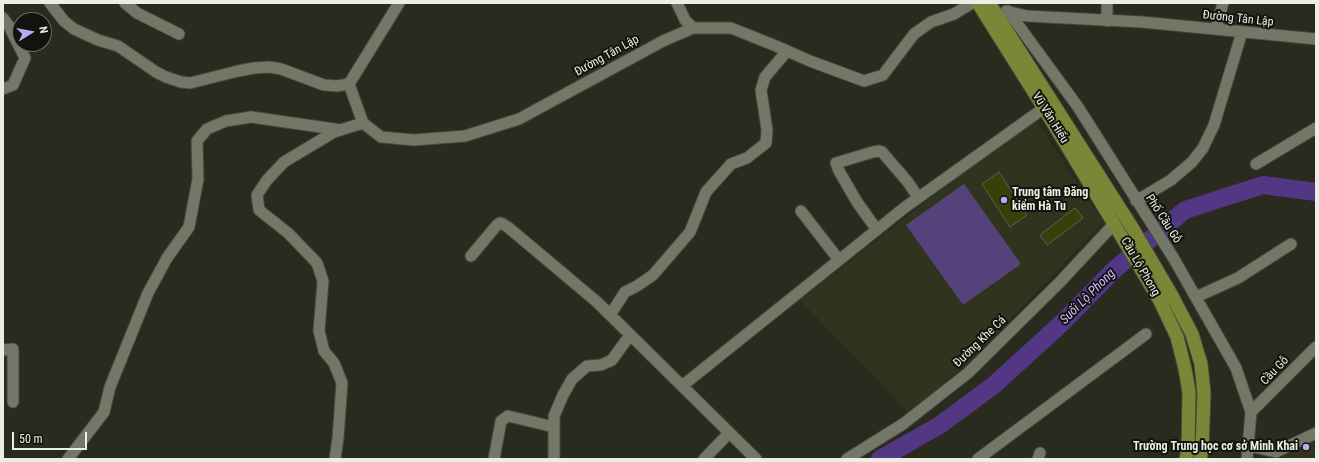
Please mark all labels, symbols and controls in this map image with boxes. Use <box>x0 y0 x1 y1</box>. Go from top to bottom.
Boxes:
street label: Đường Tân Lập <box>1202 8 1274 30</box>
north arrow <box>12 12 52 52</box>
text: N <box>36 25 50 34</box>
street label: Đường Tân Lập <box>572 32 642 80</box>
street label: Vũ Văn Hiếu <box>1029 90 1071 146</box>
place label: Trung tâm Đăng kiểm Hà Tu <box>1012 186 1088 214</box>
street label: Phố Cầu Gỗ <box>1142 192 1184 246</box>
marker: Trung tâm Đăng kiểm Hà Tu <box>999 195 1009 205</box>
street label: Cầu Lộ Phong <box>1117 235 1163 299</box>
water label: Suối Lộ Phong <box>1057 266 1119 328</box>
street label: Đường Khe Cá <box>951 313 1009 371</box>
street label: Cầu Gỗ <box>1258 354 1292 388</box>
scale bar <box>14 424 89 450</box>
text: 50 m <box>19 432 43 446</box>
place label: Trường Trung học cơ sở Minh Khai <box>1133 440 1298 454</box>
marker: Trường Trung học cơ sở Minh Khai <box>1301 442 1311 452</box>

